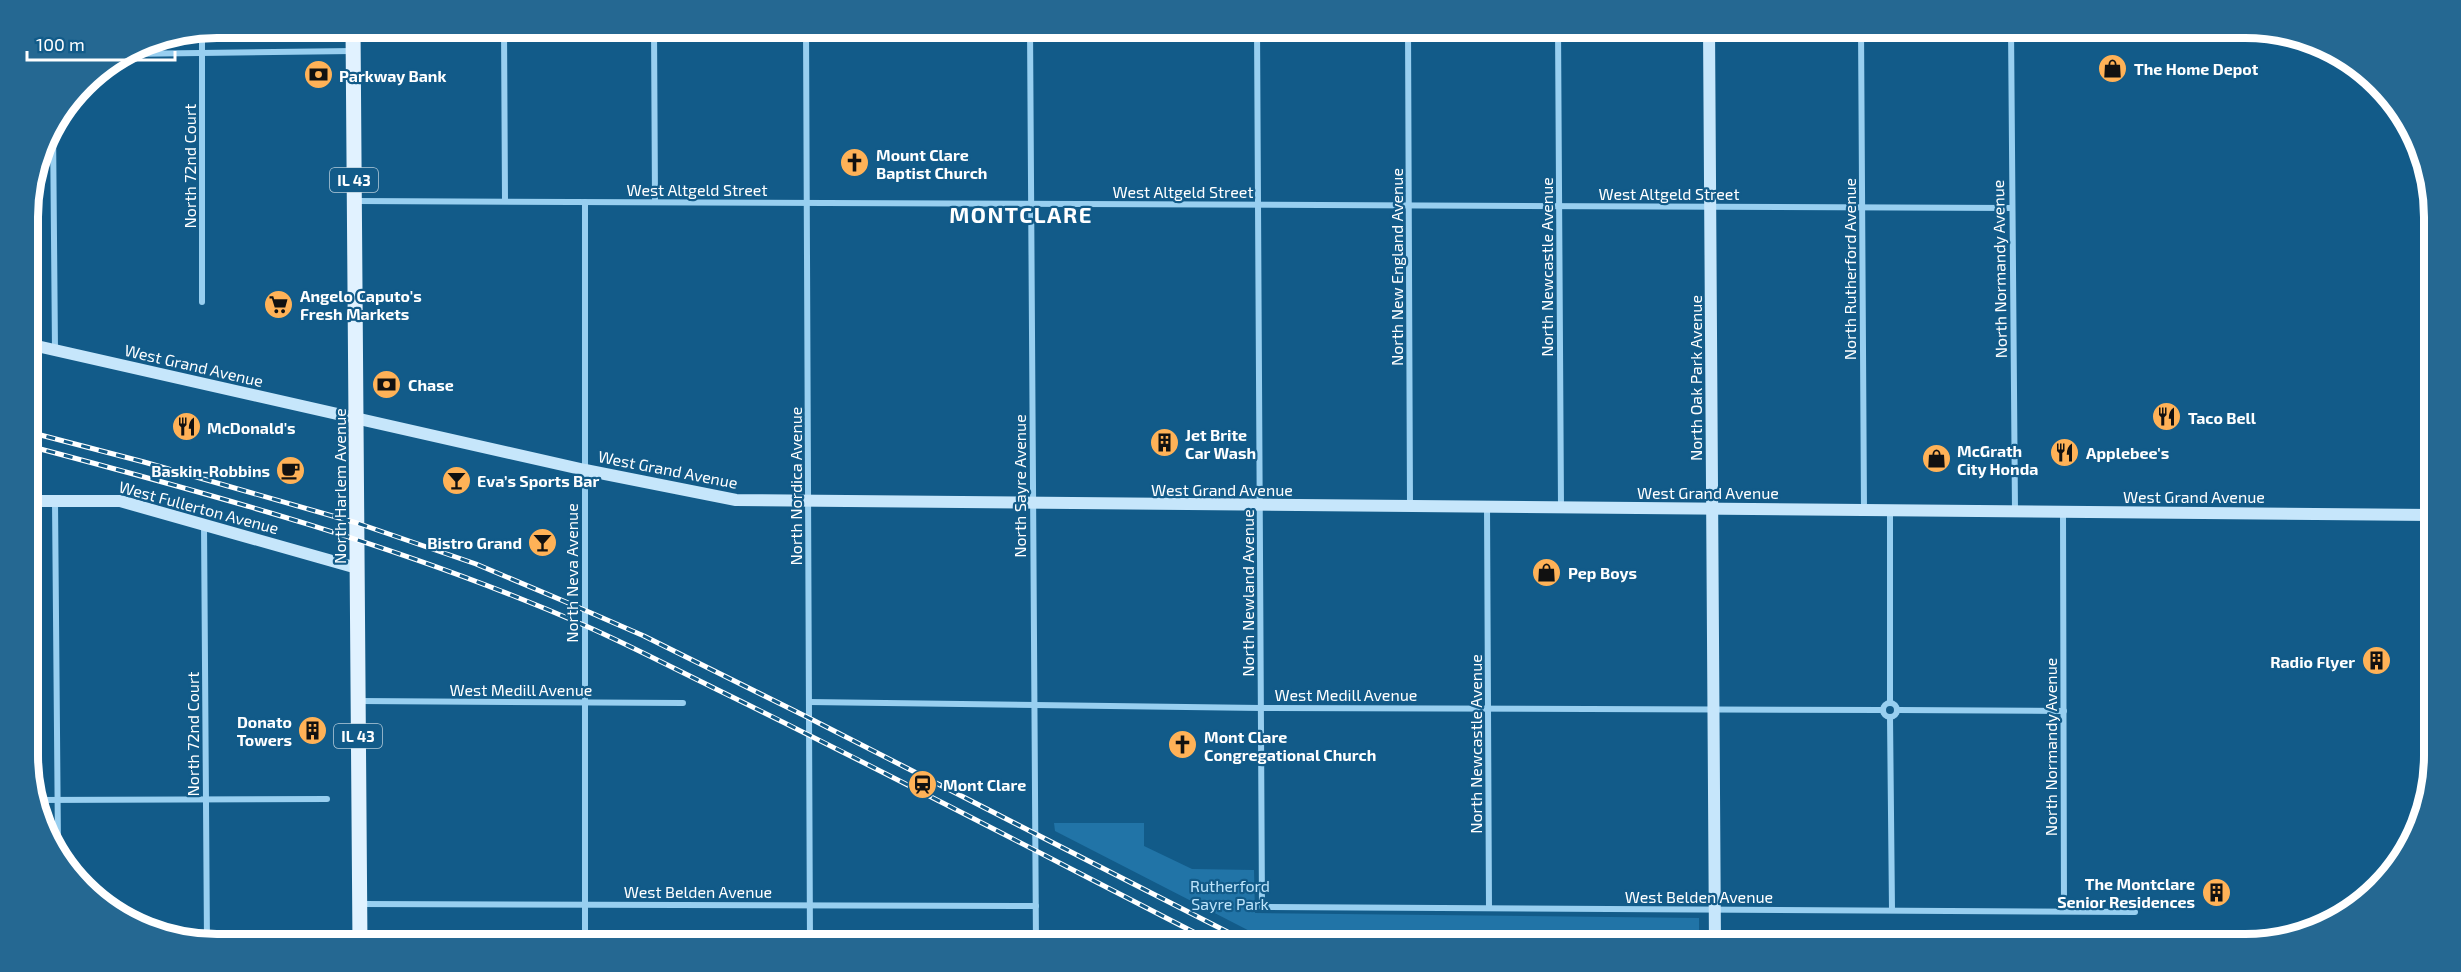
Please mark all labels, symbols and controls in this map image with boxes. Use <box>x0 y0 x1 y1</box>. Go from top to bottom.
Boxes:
scale bar <box>27 24 176 62</box>
text: 100 m <box>36 33 85 55</box>
shop icon: The Home Depot <box>2097 52 2129 84</box>
bank icon: Parkway Bank <box>302 59 334 91</box>
place label: The Home Depot <box>2134 59 2259 78</box>
place label: Parkway Bank <box>339 66 446 86</box>
street label: North 72nd Court <box>180 104 199 228</box>
place label: Mount Clare Baptist Church <box>876 145 987 182</box>
church icon: Mount Clare Baptist Church <box>839 147 871 179</box>
road number: IL 43 <box>330 168 378 192</box>
street label: North New England Avenue <box>1387 168 1406 366</box>
street label: North Newcastle Avenue <box>1537 177 1556 357</box>
street label: North Rutherford Avenue <box>1840 178 1859 360</box>
street label: North Normandy Avenue <box>1988 179 2010 359</box>
street label: West Altgeld Street <box>627 180 767 199</box>
street label: West Altgeld Street <box>1113 182 1253 201</box>
street label: West Altgeld Street <box>1599 184 1739 203</box>
district label: MONTCLARE <box>949 201 1093 227</box>
place label: Angelo Caputo's Fresh Markets <box>300 286 422 323</box>
supermarket icon: Angelo Caputo's Fresh Markets <box>263 288 295 320</box>
street label: North Oak Park Avenue <box>1686 295 1705 461</box>
street label: West Grand Avenue <box>123 340 265 390</box>
bank icon: Chase <box>371 368 403 400</box>
place label: Chase <box>408 375 454 394</box>
restaurant icon: Taco Bell <box>2151 401 2183 433</box>
street label: North Nordica Avenue <box>786 407 805 565</box>
street label: North Harlem Avenue <box>330 408 349 564</box>
place label: Taco Bell <box>2188 408 2257 427</box>
restaurant icon: McDonald's <box>170 411 202 443</box>
street label: North Sayre Avenue <box>1010 414 1029 558</box>
place label: McDonald's <box>207 418 296 437</box>
place label: Jet Brite Car Wash <box>1185 425 1256 462</box>
building icon: Jet Brite Car Wash <box>1148 427 1180 459</box>
restaurant icon: Applebee's <box>2049 436 2081 468</box>
place label: McGrath City Honda <box>1957 441 2038 479</box>
shop icon: McGrath City Honda <box>1920 443 1952 475</box>
place label: Applebee's <box>2086 443 2169 462</box>
street label: West Grand Avenue <box>597 446 739 492</box>
cafe icon: Baskin-Robbins <box>275 454 307 486</box>
place label: Baskin-Robbins <box>151 461 270 480</box>
bar icon: Eva’s Sports Bar <box>440 464 472 496</box>
place label: Eva’s Sports Bar <box>477 471 599 490</box>
street label: West Fullerton Avenue <box>117 477 281 537</box>
street label: West Grand Avenue <box>1151 480 1293 499</box>
street label: West Grand Avenue <box>1637 483 1779 502</box>
street label: West Grand Avenue <box>2123 487 2265 506</box>
street label: North Neva Avenue <box>562 503 581 643</box>
street label: North Newland Avenue <box>1238 509 1257 677</box>
bar icon: Bistro Grand <box>527 526 559 558</box>
place label: Bistro Grand <box>427 533 522 552</box>
shop icon: Pep Boys <box>1531 556 1563 588</box>
place label: Pep Boys <box>1568 563 1637 583</box>
building icon: Radio Flyer <box>2360 645 2392 677</box>
place label: Radio Flyer <box>2270 652 2355 672</box>
street label: North Newcastle Avenue <box>1466 654 1485 834</box>
street label: North Normandy Avenue <box>2041 658 2060 836</box>
street label: North 72nd Court <box>183 672 202 796</box>
street label: West Medill Avenue <box>450 680 592 699</box>
street label: West Medill Avenue <box>1275 685 1417 704</box>
place label: Donato Towers <box>237 712 292 749</box>
building icon: Donato Towers <box>297 714 329 746</box>
road number: IL 43 <box>334 724 382 748</box>
place label: Mont Clare Congregational Church <box>1204 727 1376 764</box>
church icon: Mont Clare Congregational Church <box>1167 729 1199 761</box>
station icon: Mont Clare <box>906 768 938 800</box>
place label: Mont Clare <box>943 775 1026 794</box>
place label: The Montclare Senior Residences <box>2057 874 2195 911</box>
park label: Rutherford Sayre Park <box>1190 876 1270 913</box>
building icon: The Montclare Senior Residences <box>2200 876 2232 908</box>
street label: West Belden Avenue <box>624 882 772 901</box>
street label: West Belden Avenue <box>1625 887 1773 906</box>

